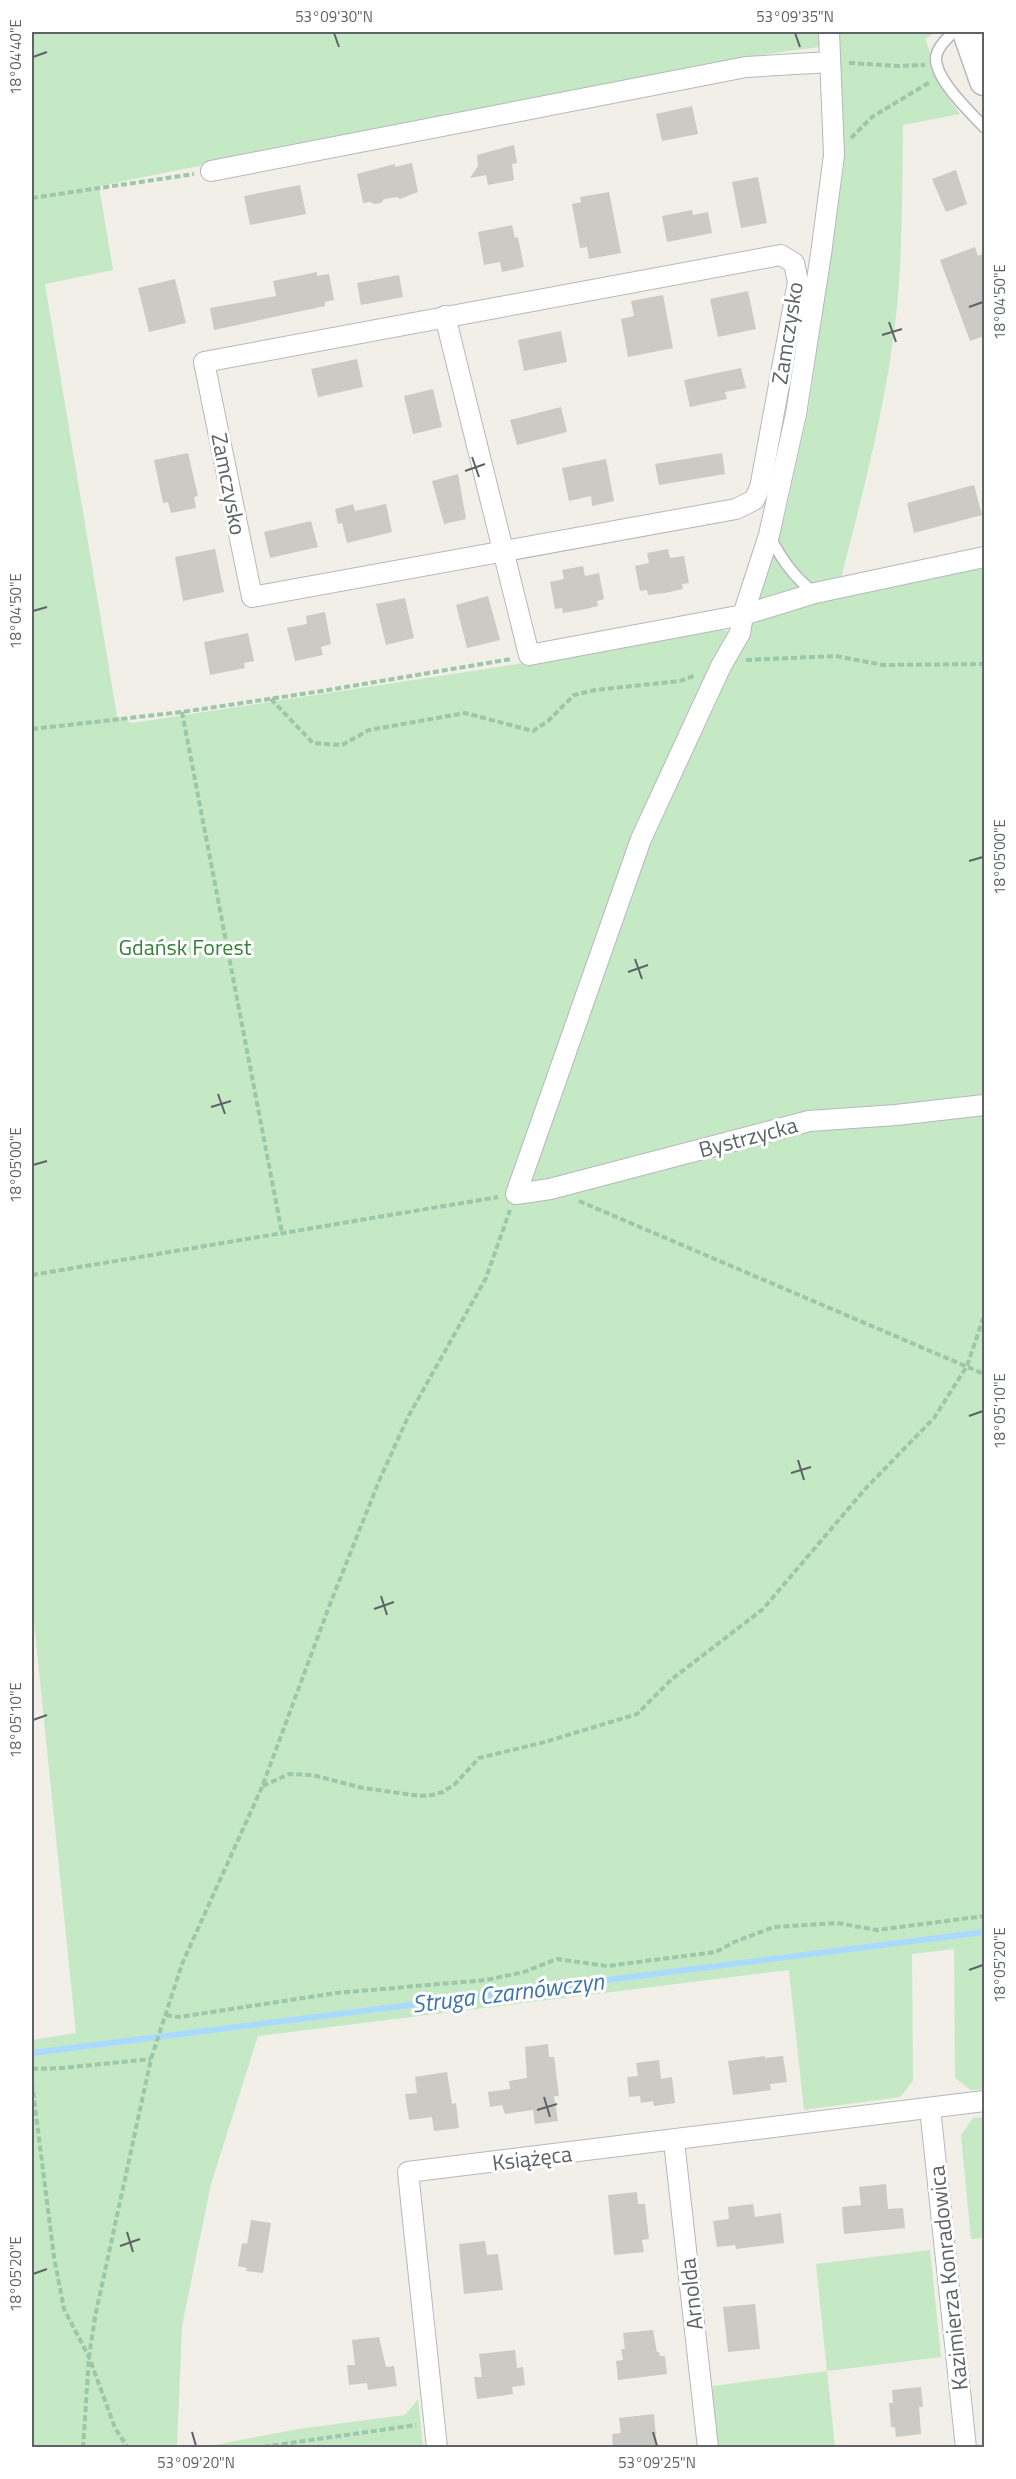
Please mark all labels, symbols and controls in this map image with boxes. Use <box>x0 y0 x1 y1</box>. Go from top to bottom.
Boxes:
text: 53°09'30"N <box>295 5 373 28</box>
text: 53°09'35"N <box>756 5 834 28</box>
text: 18°04'40"E <box>4 19 27 95</box>
text: 18°04'50"E <box>988 264 1011 340</box>
street label: Zamczysko <box>762 279 812 387</box>
street label: Zamczysko <box>202 430 256 538</box>
text: 18°04'50"E <box>4 573 27 649</box>
text: 18°05'00"E <box>988 819 1011 895</box>
park label: Gdańsk Forest <box>119 930 252 964</box>
street label: Bystrzycka <box>695 1108 801 1166</box>
text: 18°05'00"E <box>4 1127 27 1203</box>
text: 18°05'10"E <box>988 1373 1011 1449</box>
text: 18°05'10"E <box>4 1682 27 1758</box>
text: 18°05'20"E <box>988 1927 1011 2003</box>
water label: Struga Czarnówczyn <box>410 1962 607 2022</box>
street label: Książęca <box>490 2136 574 2180</box>
street label: Kazimierza Konradowica <box>919 2164 977 2392</box>
text: 18°05'20"E <box>4 2236 27 2312</box>
street label: Arnolda <box>670 2256 712 2332</box>
text: 53°09'20"N <box>157 2451 235 2474</box>
text: 53°09'25"N <box>618 2451 696 2474</box>

